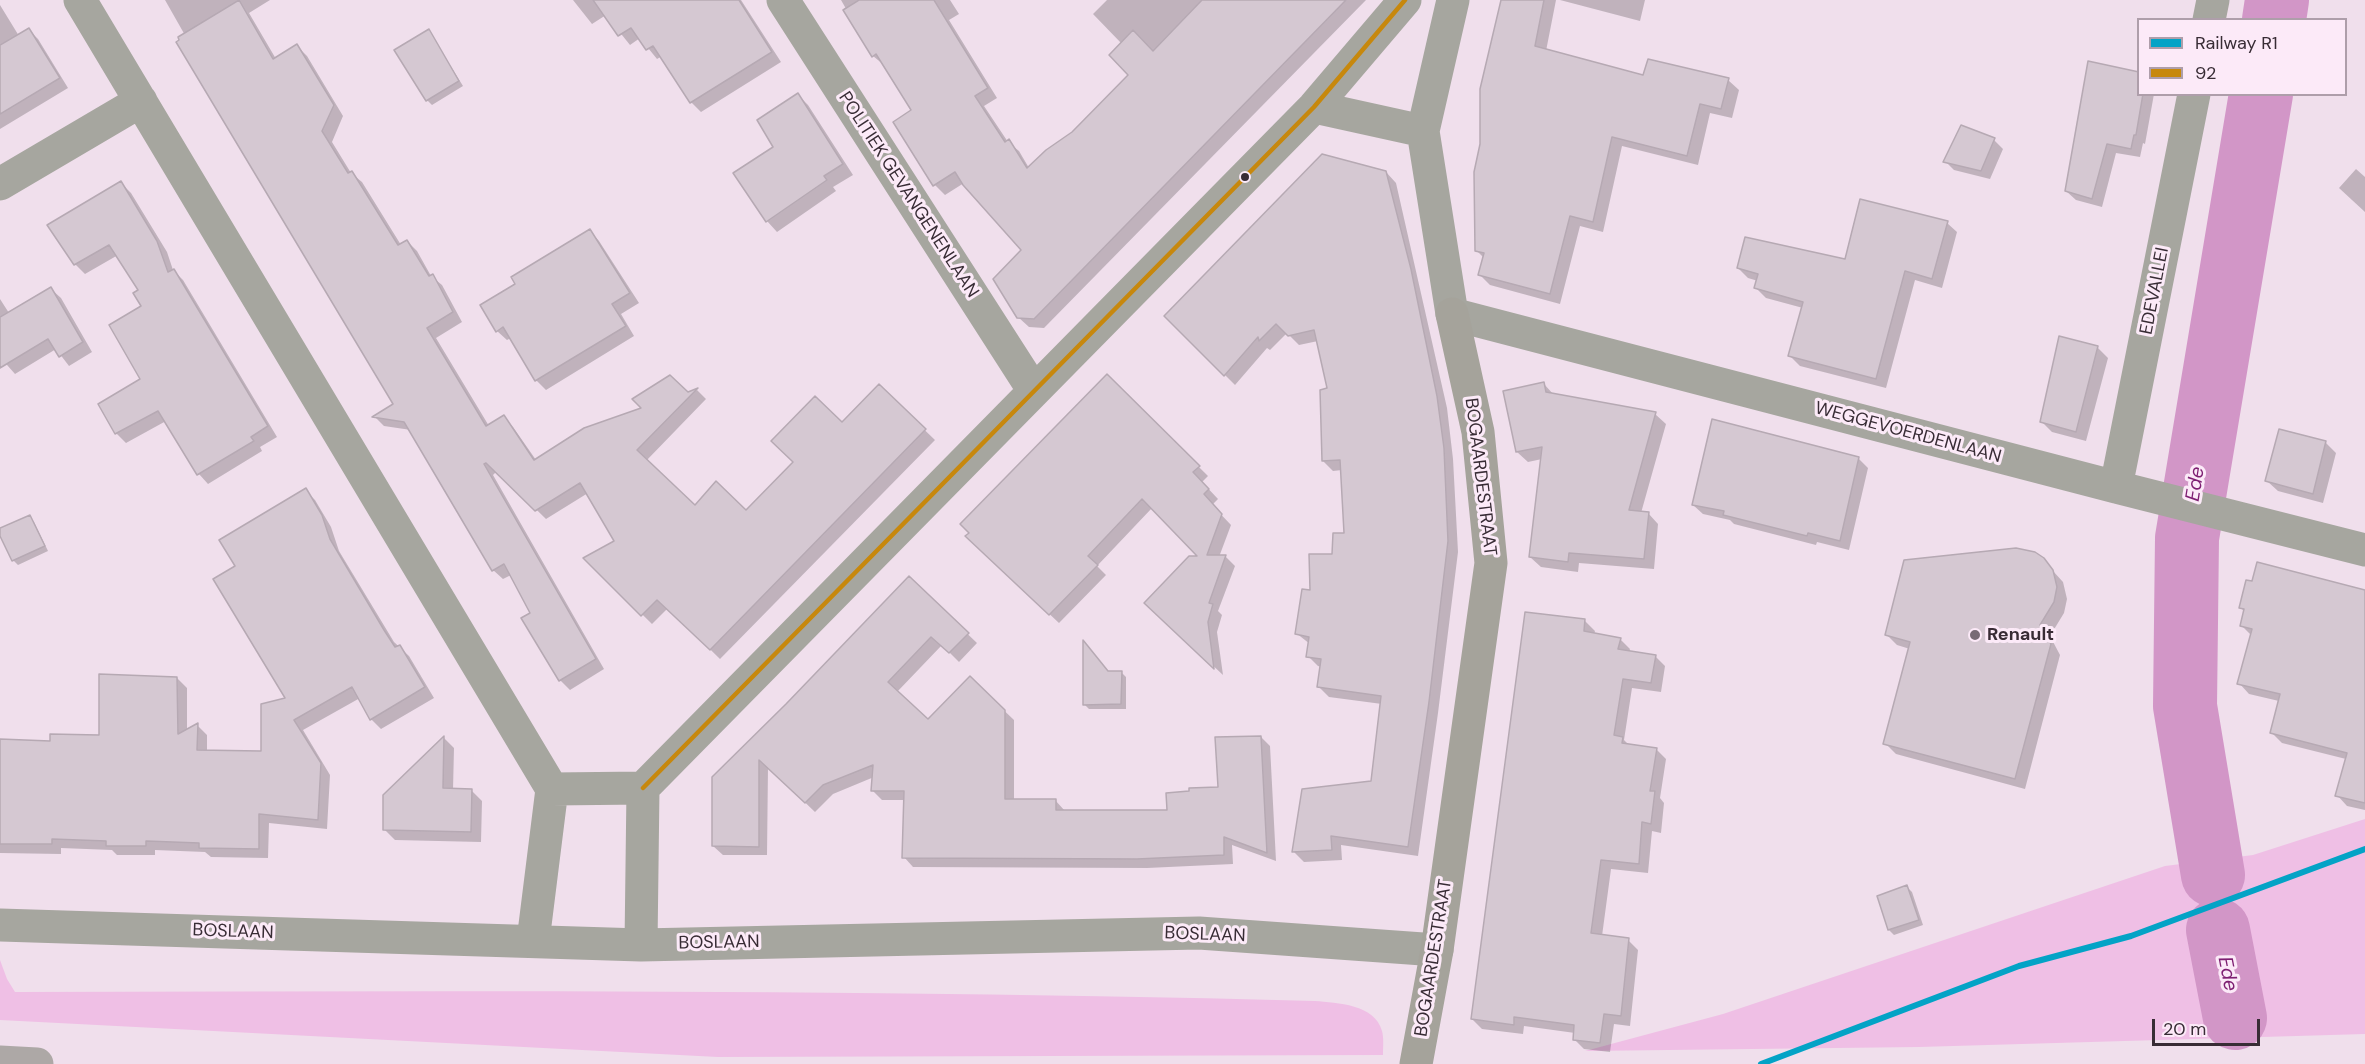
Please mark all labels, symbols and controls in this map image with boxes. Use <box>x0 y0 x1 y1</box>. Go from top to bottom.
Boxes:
legend <box>2137 18 2347 96</box>
text: Railway R1 <box>2195 31 2278 55</box>
text: 92 <box>2195 61 2216 85</box>
street label: POLITIEK GEVANGENENLAAN <box>833 88 983 302</box>
unlabelled marker <box>1239 171 1251 183</box>
street label: EDEVALLEI <box>2136 246 2174 336</box>
street label: BOGAARDESTRAAT <box>1460 397 1500 557</box>
street label: WEGGEVOERDENLAAN <box>1812 398 2004 468</box>
water label: Ede <box>2181 465 2211 503</box>
place label: Renault <box>1987 624 2054 646</box>
marker: Renault <box>1968 628 1982 642</box>
street label: BOGAARDESTRAAT <box>1411 878 1457 1038</box>
street label: BOSLAAN <box>192 920 274 944</box>
street label: BOSLAAN <box>1164 923 1246 947</box>
street label: BOSLAAN <box>678 931 760 955</box>
water label: Ede <box>2212 955 2242 993</box>
scale bar <box>2155 1007 2263 1045</box>
text: 20 m <box>2163 1017 2206 1041</box>

